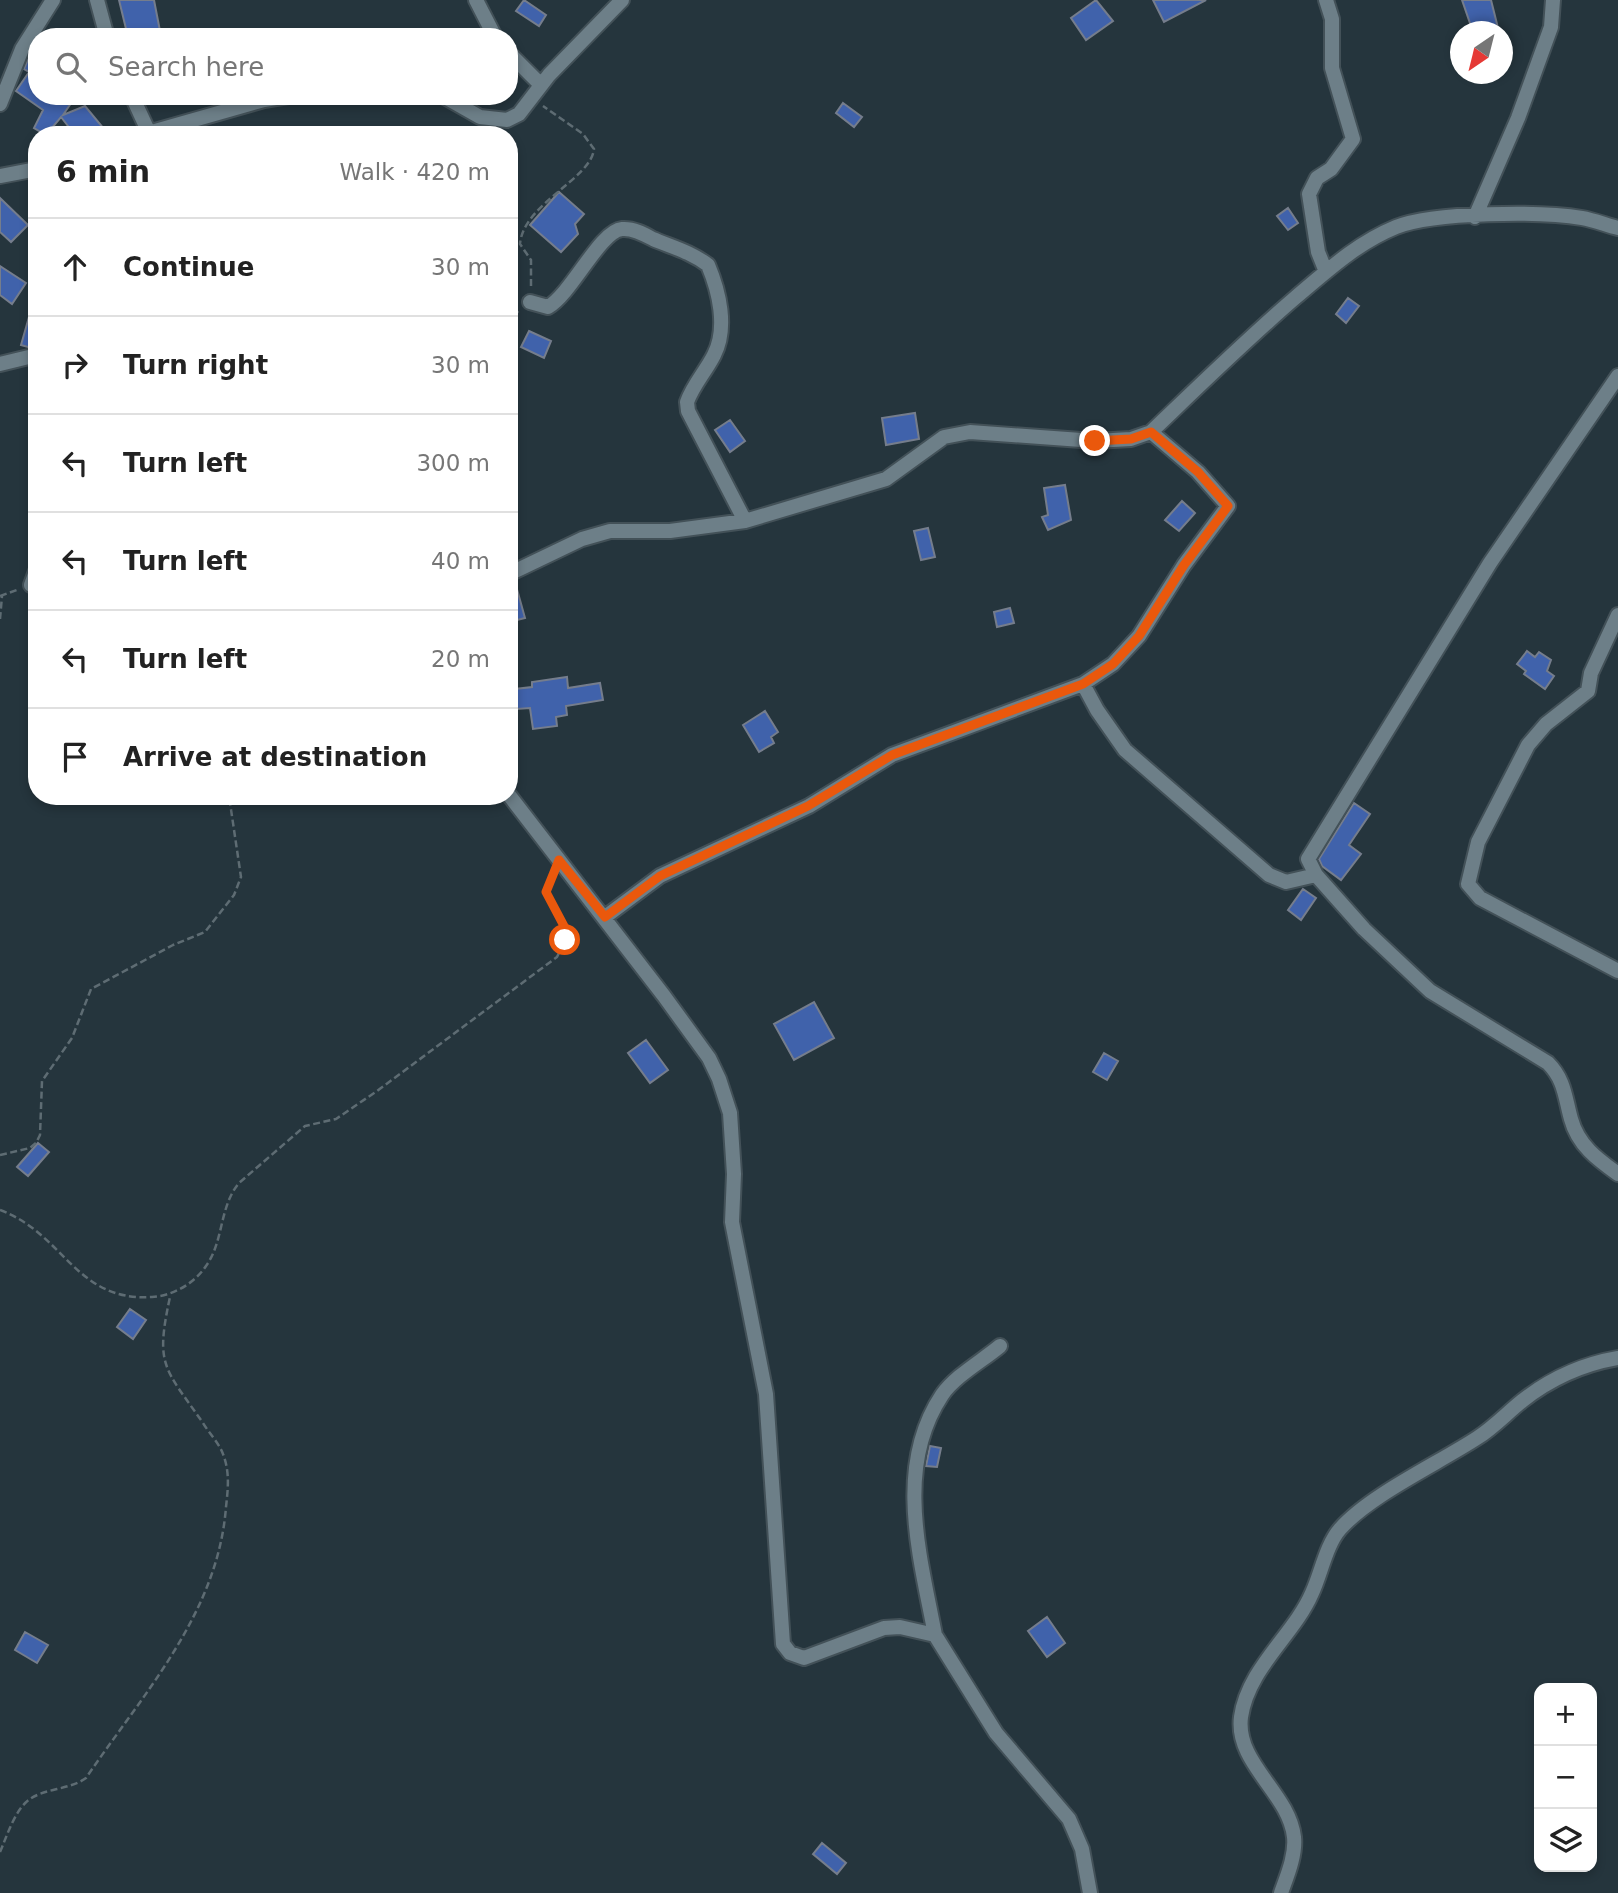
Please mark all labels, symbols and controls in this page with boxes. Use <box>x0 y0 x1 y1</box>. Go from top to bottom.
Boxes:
north arrow <box>1450 21 1513 84</box>
search box <box>28 28 518 105</box>
icon: search <box>52 48 90 86</box>
text: Search here <box>108 52 264 82</box>
text: 6 min <box>56 154 150 189</box>
text: Walk · 420 m <box>339 159 490 185</box>
icon: ahead <box>56 248 94 286</box>
text: Continue <box>123 252 254 282</box>
text: 30 m <box>431 254 490 280</box>
icon: right <box>56 346 94 384</box>
text: Turn right <box>123 350 268 380</box>
text: 30 m <box>431 352 490 378</box>
route end <box>1079 425 1110 456</box>
icon: left <box>56 444 94 482</box>
text: Turn left <box>123 448 247 478</box>
text: 300 m <box>416 450 490 476</box>
icon: left <box>56 542 94 580</box>
text: Turn left <box>123 546 247 576</box>
text: 40 m <box>431 548 490 574</box>
icon: left <box>56 640 94 678</box>
text: Turn left <box>123 644 247 674</box>
text: 20 m <box>431 646 490 672</box>
icon: arrive <box>56 738 94 776</box>
text: Arrive at destination <box>123 742 427 772</box>
route start <box>549 924 580 955</box>
map controls <box>1534 1683 1597 1872</box>
button: + <box>1534 1683 1597 1746</box>
button: − <box>1534 1746 1597 1809</box>
button: layers <box>1534 1809 1597 1872</box>

